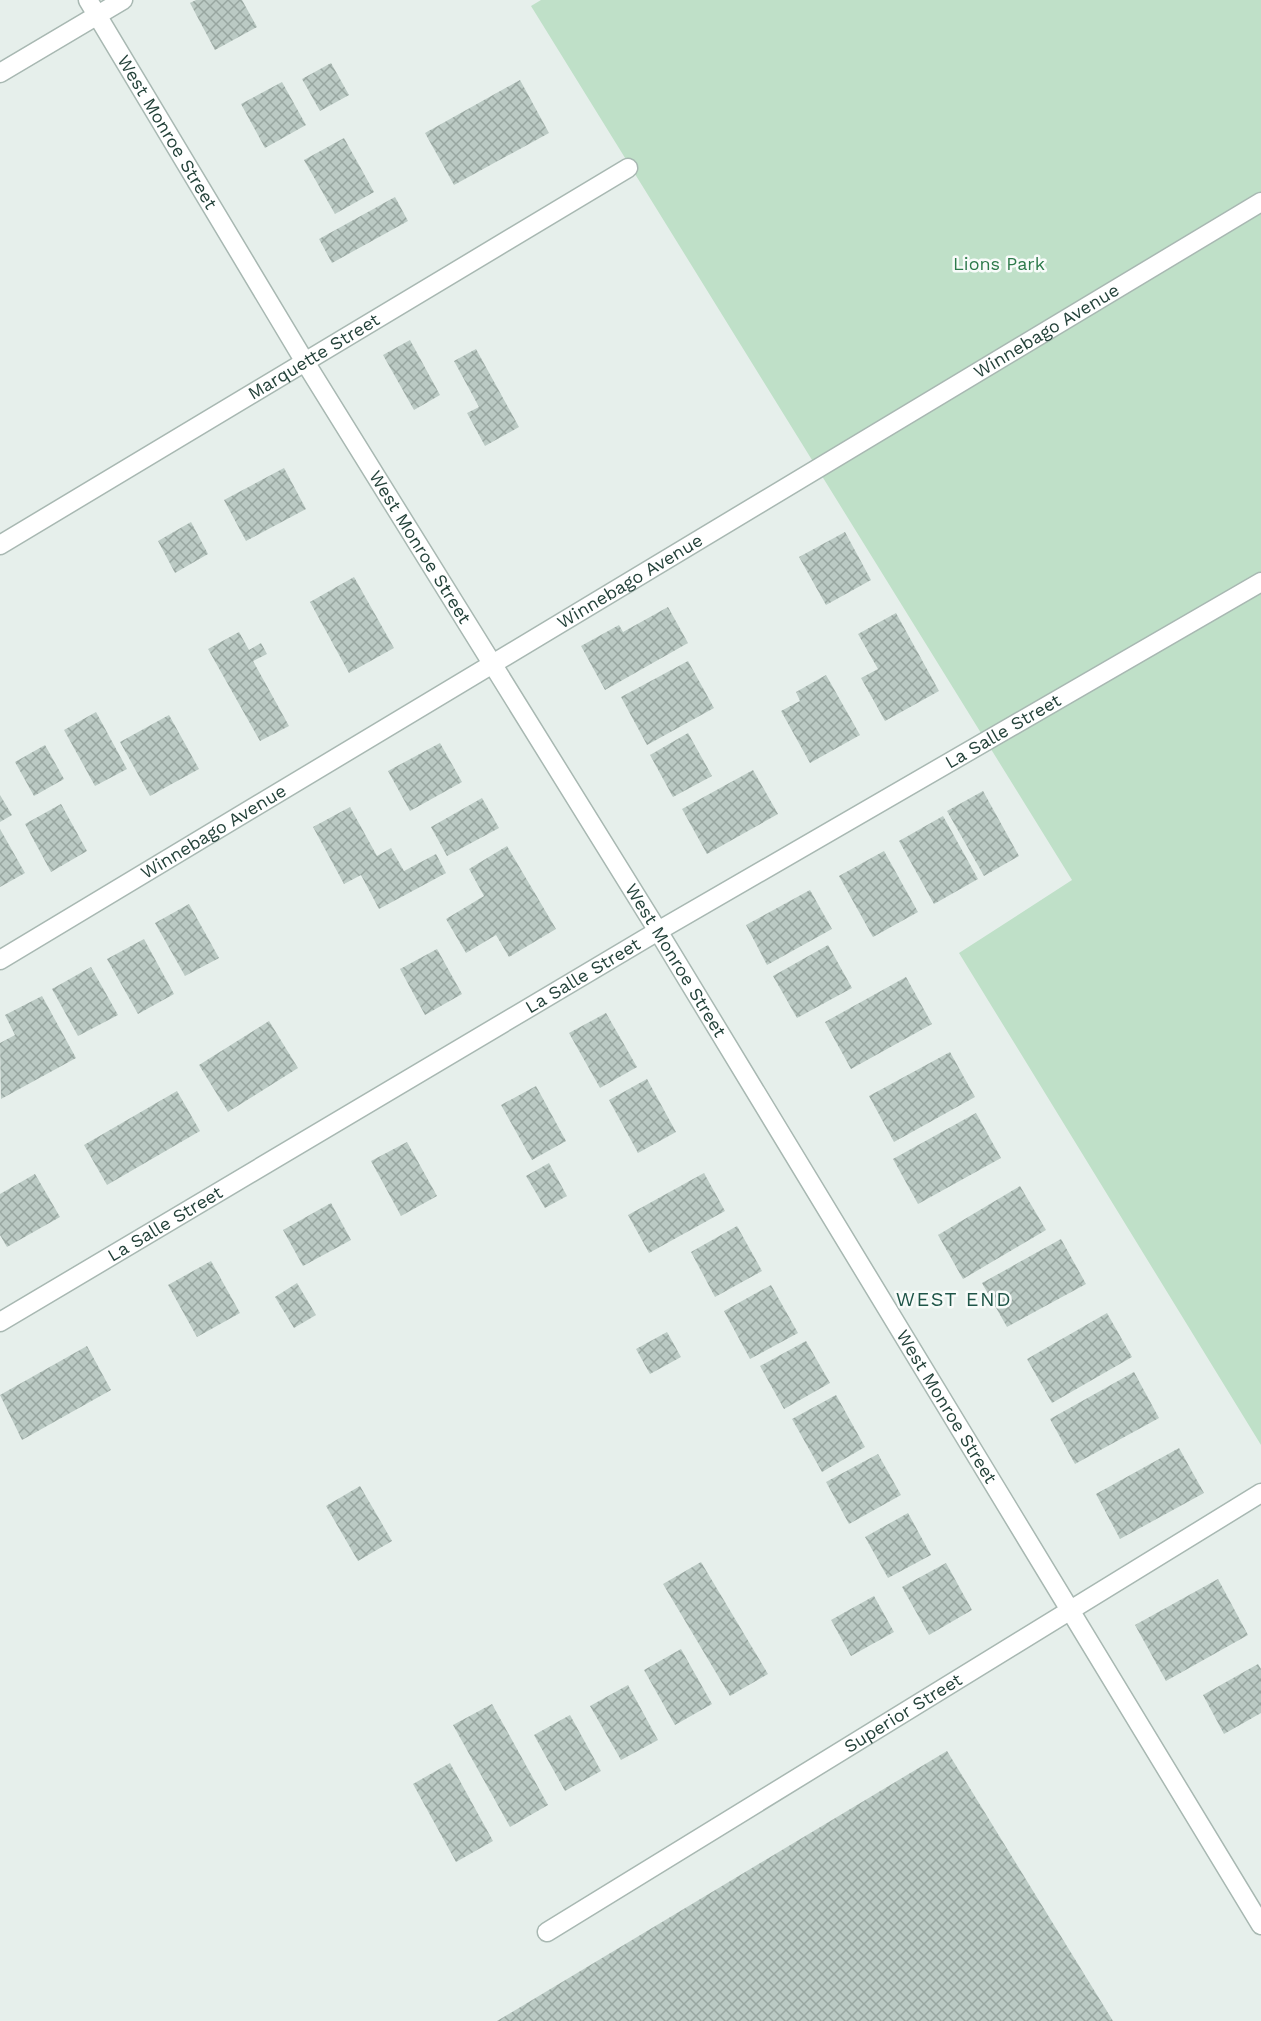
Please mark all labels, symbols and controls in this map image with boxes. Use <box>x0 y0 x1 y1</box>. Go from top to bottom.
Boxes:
street label: West Monroe Street <box>113 51 222 213</box>
park label: Lions Park <box>953 253 1045 274</box>
street label: Winnebago Avenue <box>970 279 1123 382</box>
street label: Marquette Street <box>244 308 384 404</box>
street label: West Monroe Street <box>365 467 476 628</box>
street label: Winnebago Avenue <box>553 529 706 633</box>
street label: La Salle Street <box>941 689 1065 773</box>
street label: Winnebago Avenue <box>137 780 290 883</box>
street label: West Monroe Street <box>621 880 731 1041</box>
street label: La Salle Street <box>521 933 644 1017</box>
street label: La Salle Street <box>104 1181 226 1266</box>
district label: WEST END <box>896 1287 1012 1311</box>
street label: West Monroe Street <box>892 1326 1002 1488</box>
street label: Superior Street <box>840 1668 966 1757</box>

